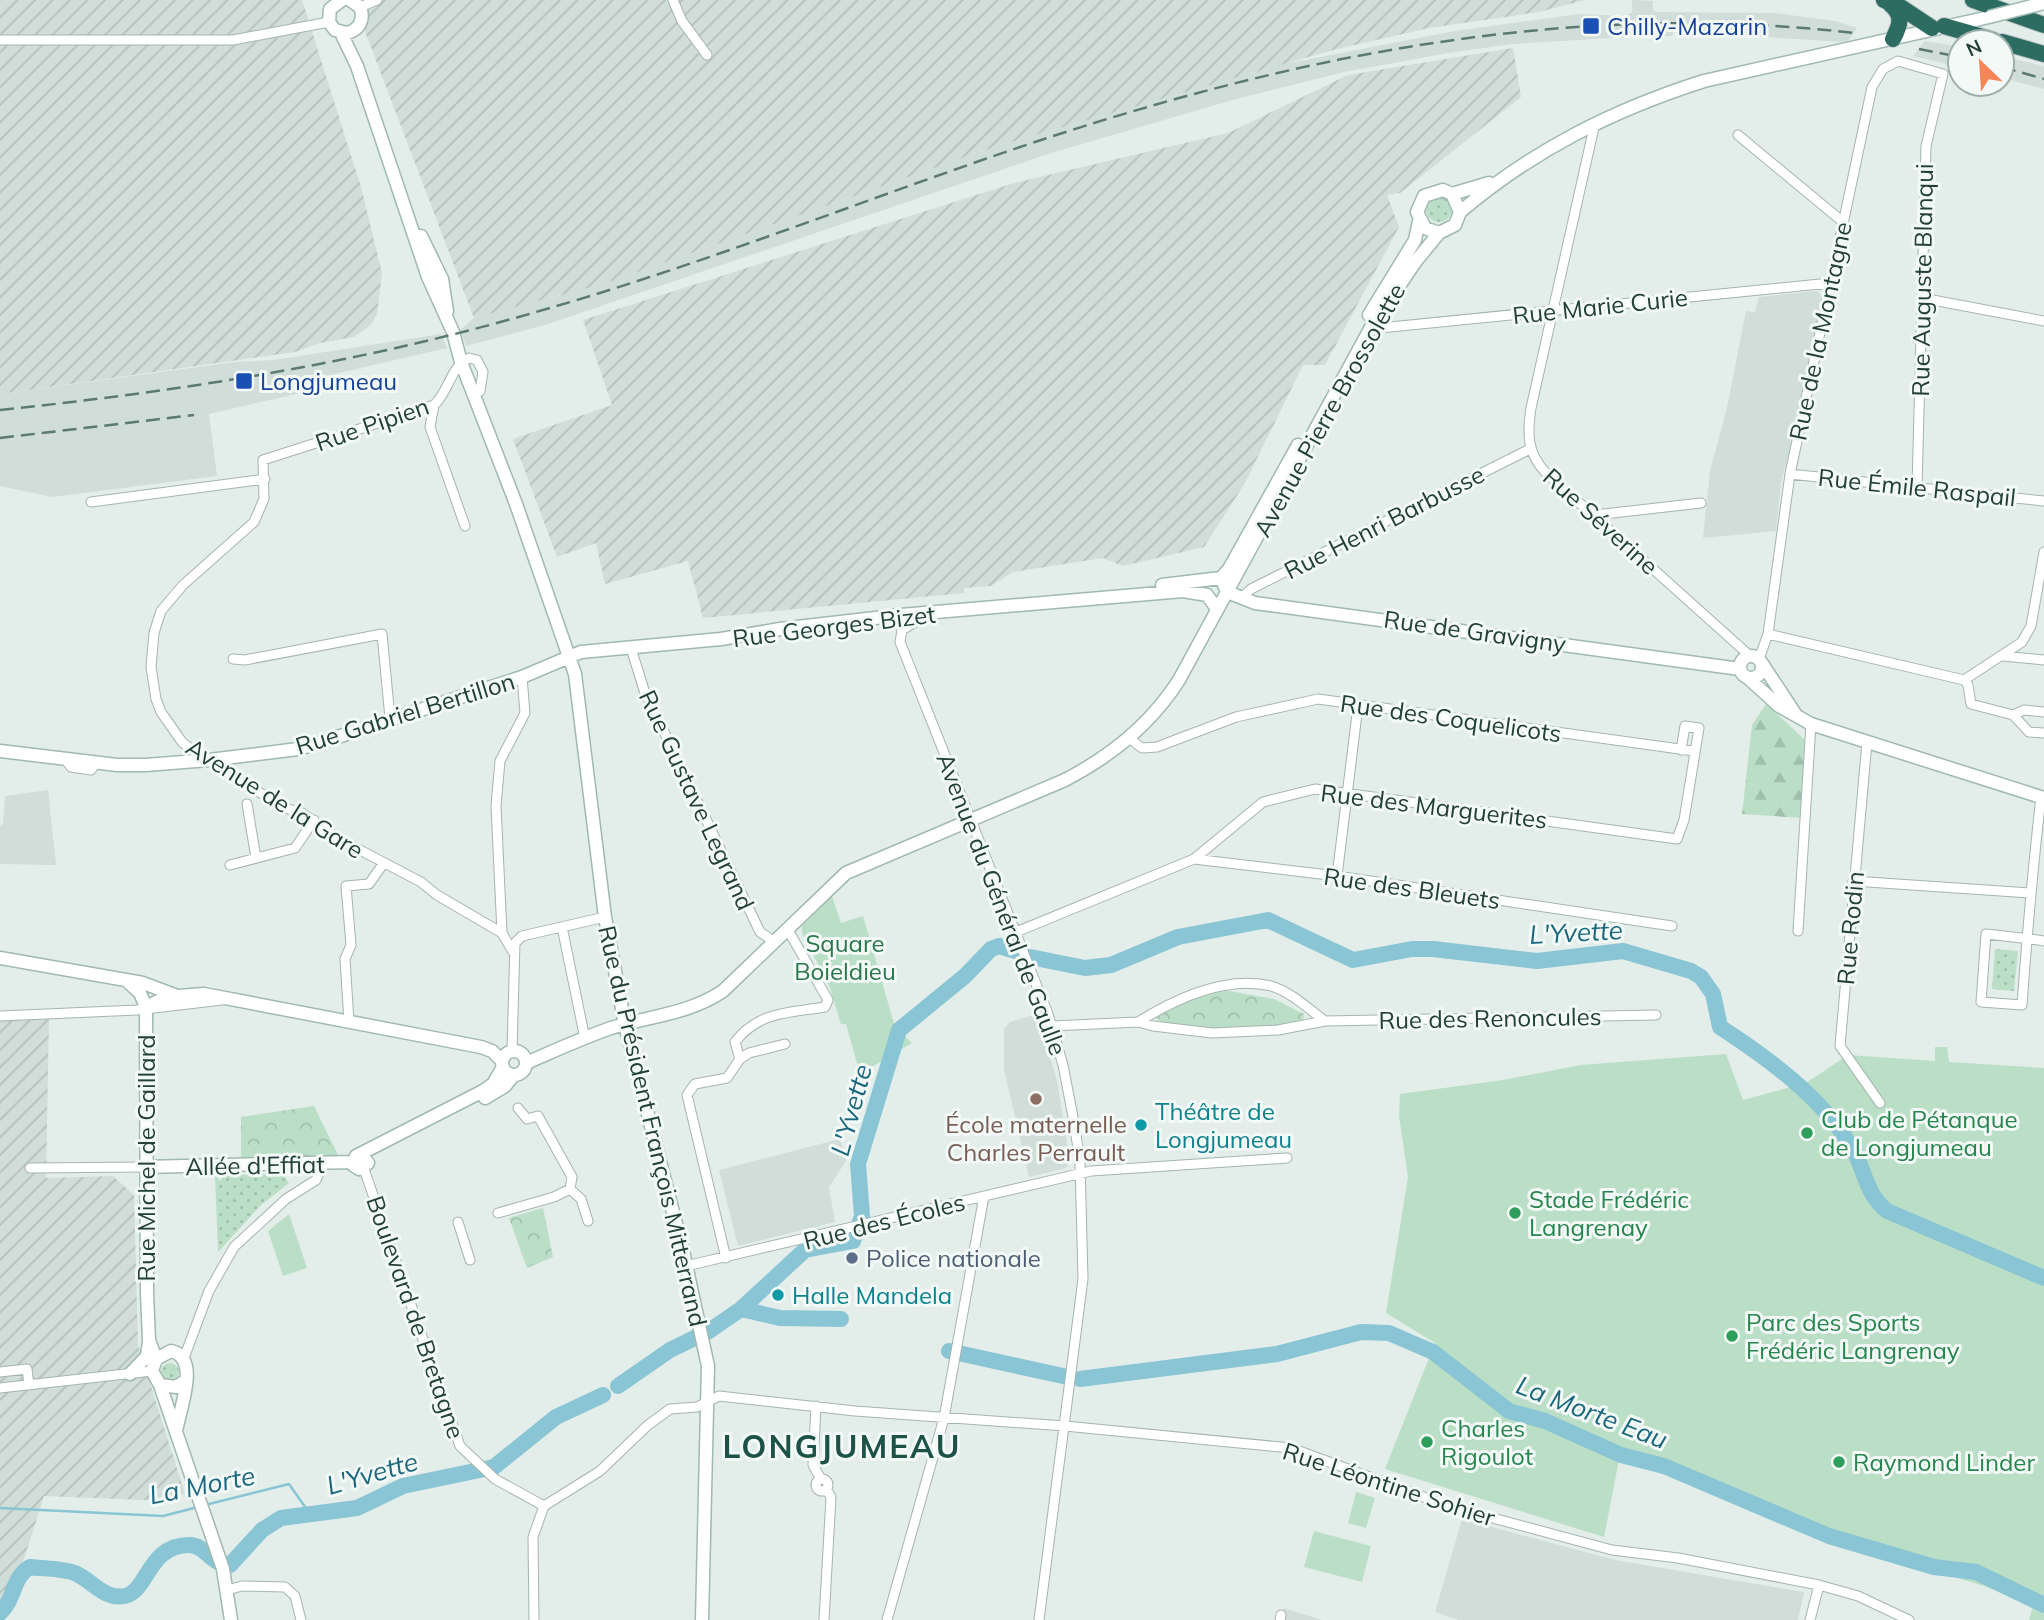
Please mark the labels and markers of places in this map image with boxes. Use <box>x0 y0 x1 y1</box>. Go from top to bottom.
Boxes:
place label: Chilly-Mazarin <box>1607 11 1767 41</box>
marker: Chilly-Mazarin <box>1581 16 1601 36</box>
place label: Longjumeau <box>260 366 397 396</box>
marker: Longjumeau <box>234 371 254 391</box>
marker: École maternelle Charles Perrault <box>1028 1091 1044 1107</box>
place label: Théâtre de Longjumeau <box>1155 1096 1292 1154</box>
place label: Club de Pétanque de Longjumeau <box>1821 1104 2018 1162</box>
place label: École maternelle Charles Perrault <box>945 1109 1127 1167</box>
marker: Théâtre de Longjumeau <box>1133 1117 1149 1133</box>
marker: Club de Pétanque de Longjumeau <box>1799 1125 1815 1141</box>
place label: Stade Frédéric Langrenay <box>1529 1184 1689 1242</box>
marker: Stade Frédéric Langrenay <box>1507 1205 1523 1221</box>
place label: Police nationale <box>866 1243 1041 1273</box>
marker: Police nationale <box>844 1250 860 1266</box>
place label: Halle Mandela <box>792 1280 952 1310</box>
marker: Halle Mandela <box>770 1287 786 1303</box>
place label: Parc des Sports Frédéric Langrenay <box>1746 1307 1960 1365</box>
marker: Parc des Sports Frédéric Langrenay <box>1724 1328 1740 1344</box>
place label: Charles Rigoulot <box>1441 1413 1533 1471</box>
marker: Charles Rigoulot <box>1419 1434 1435 1450</box>
place label: Raymond Linder <box>1853 1447 2035 1477</box>
marker: Raymond Linder <box>1831 1454 1847 1470</box>

